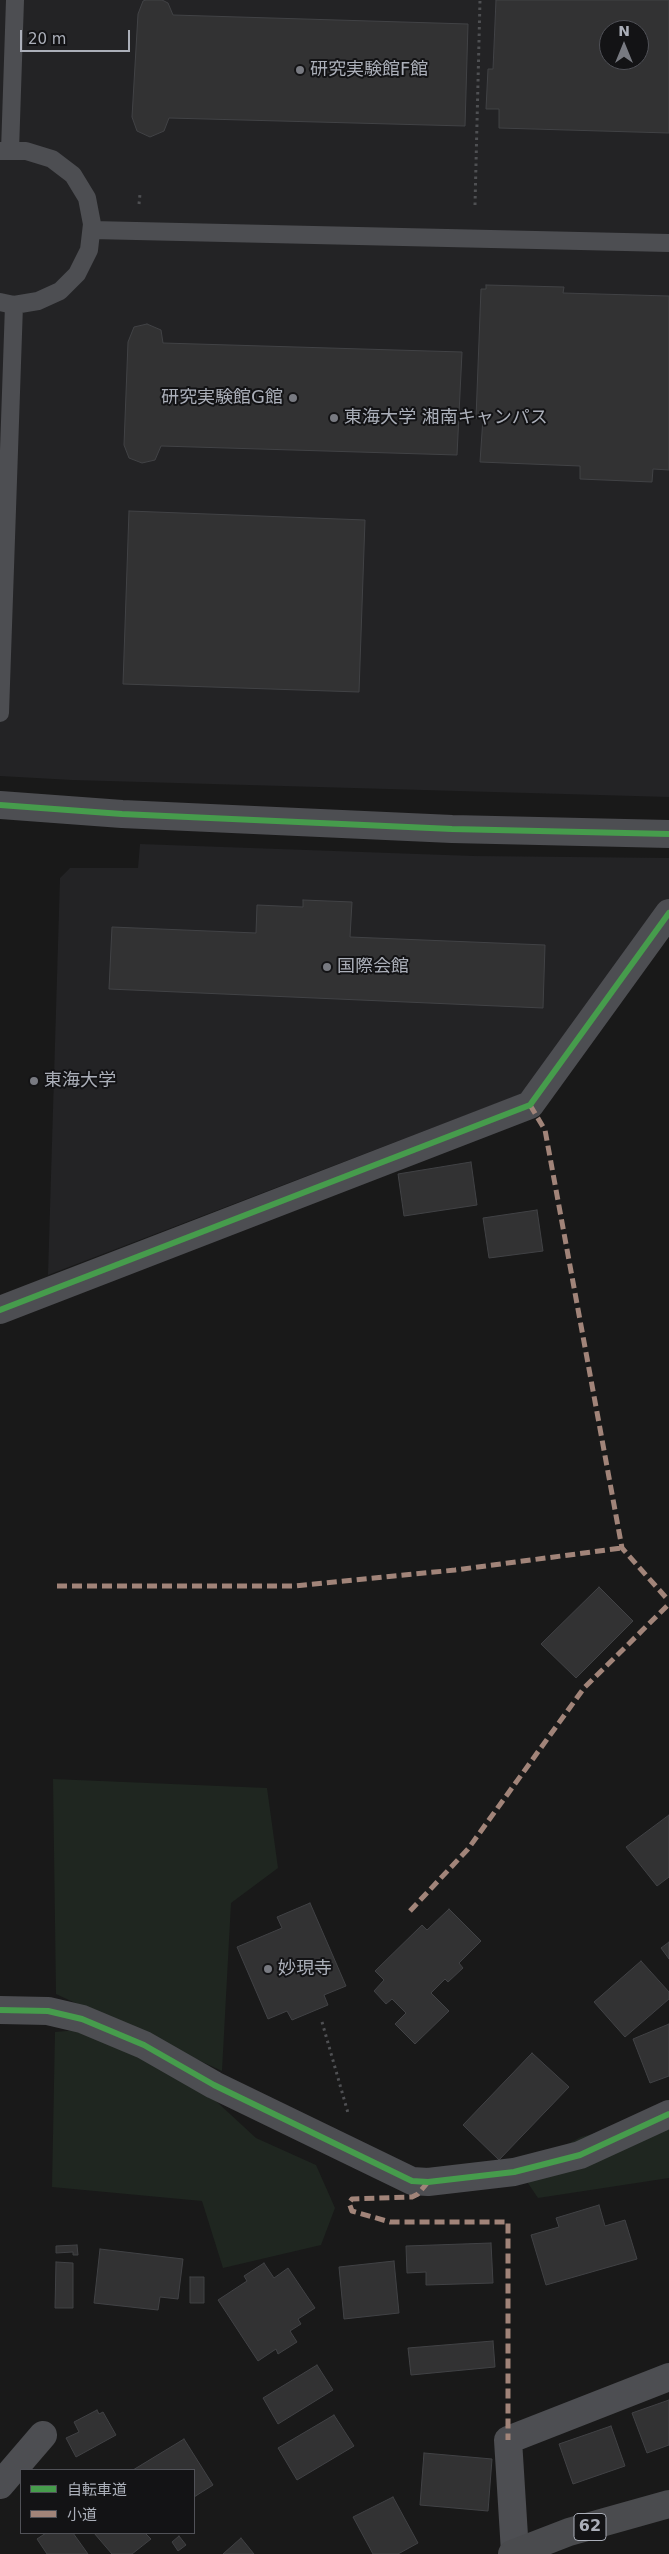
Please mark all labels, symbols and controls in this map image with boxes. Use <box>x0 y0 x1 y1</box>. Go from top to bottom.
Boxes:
scale bar <box>22 20 132 52</box>
north arrow <box>599 20 649 70</box>
text: N <box>618 23 630 39</box>
text: 20 m <box>28 30 66 48</box>
place label: 研究実験館F館 <box>310 59 428 81</box>
marker: 研究実験館F館 <box>294 64 306 76</box>
place label: 研究実験館G館 <box>161 387 283 409</box>
marker: 研究実験館G館 <box>287 392 299 404</box>
place label: 東海大学 湘南キャンパス <box>344 407 548 429</box>
marker: 東海大学 湘南キャンパス <box>328 412 340 424</box>
place label: 国際会館 <box>337 956 409 978</box>
marker: 国際会館 <box>321 961 333 973</box>
place label: 東海大学 <box>44 1070 116 1092</box>
marker: 東海大学 <box>28 1075 40 1087</box>
place label: 妙現寺 <box>278 1958 332 1980</box>
marker: 妙現寺 <box>262 1963 274 1975</box>
legend <box>20 2469 195 2534</box>
text: 自転車道 <box>67 2481 127 2499</box>
text: 小道 <box>67 2506 97 2524</box>
road number: 62 <box>574 2514 606 2540</box>

